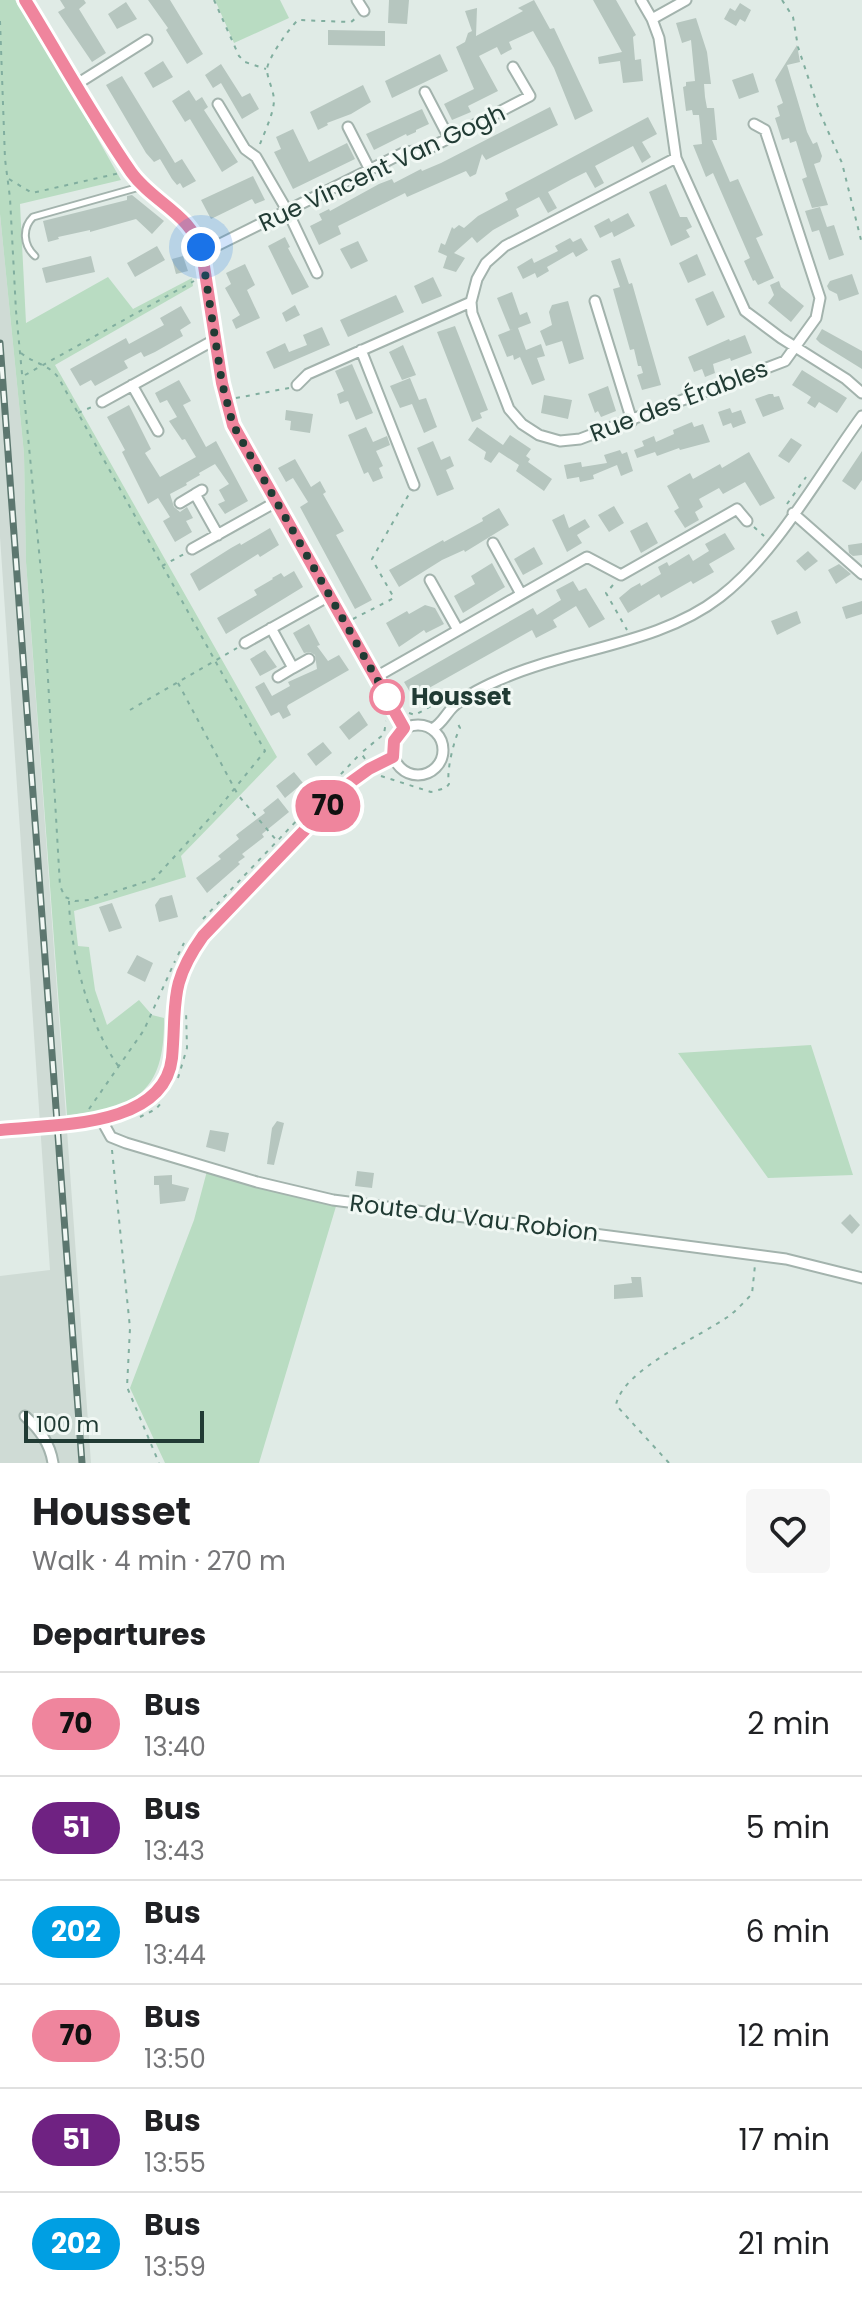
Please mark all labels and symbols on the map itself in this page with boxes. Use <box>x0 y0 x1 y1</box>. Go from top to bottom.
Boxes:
street label: Rue Vincent Van Gogh <box>253 96 510 239</box>
your location <box>181 227 221 267</box>
street label: Rue des Érables <box>585 351 773 450</box>
marker: Housset <box>370 680 404 714</box>
place label: Housset <box>411 680 511 713</box>
line badge: 70 <box>292 780 364 832</box>
street label: Route du Vau Robion <box>348 1186 600 1249</box>
scale bar <box>24 1407 204 1443</box>

